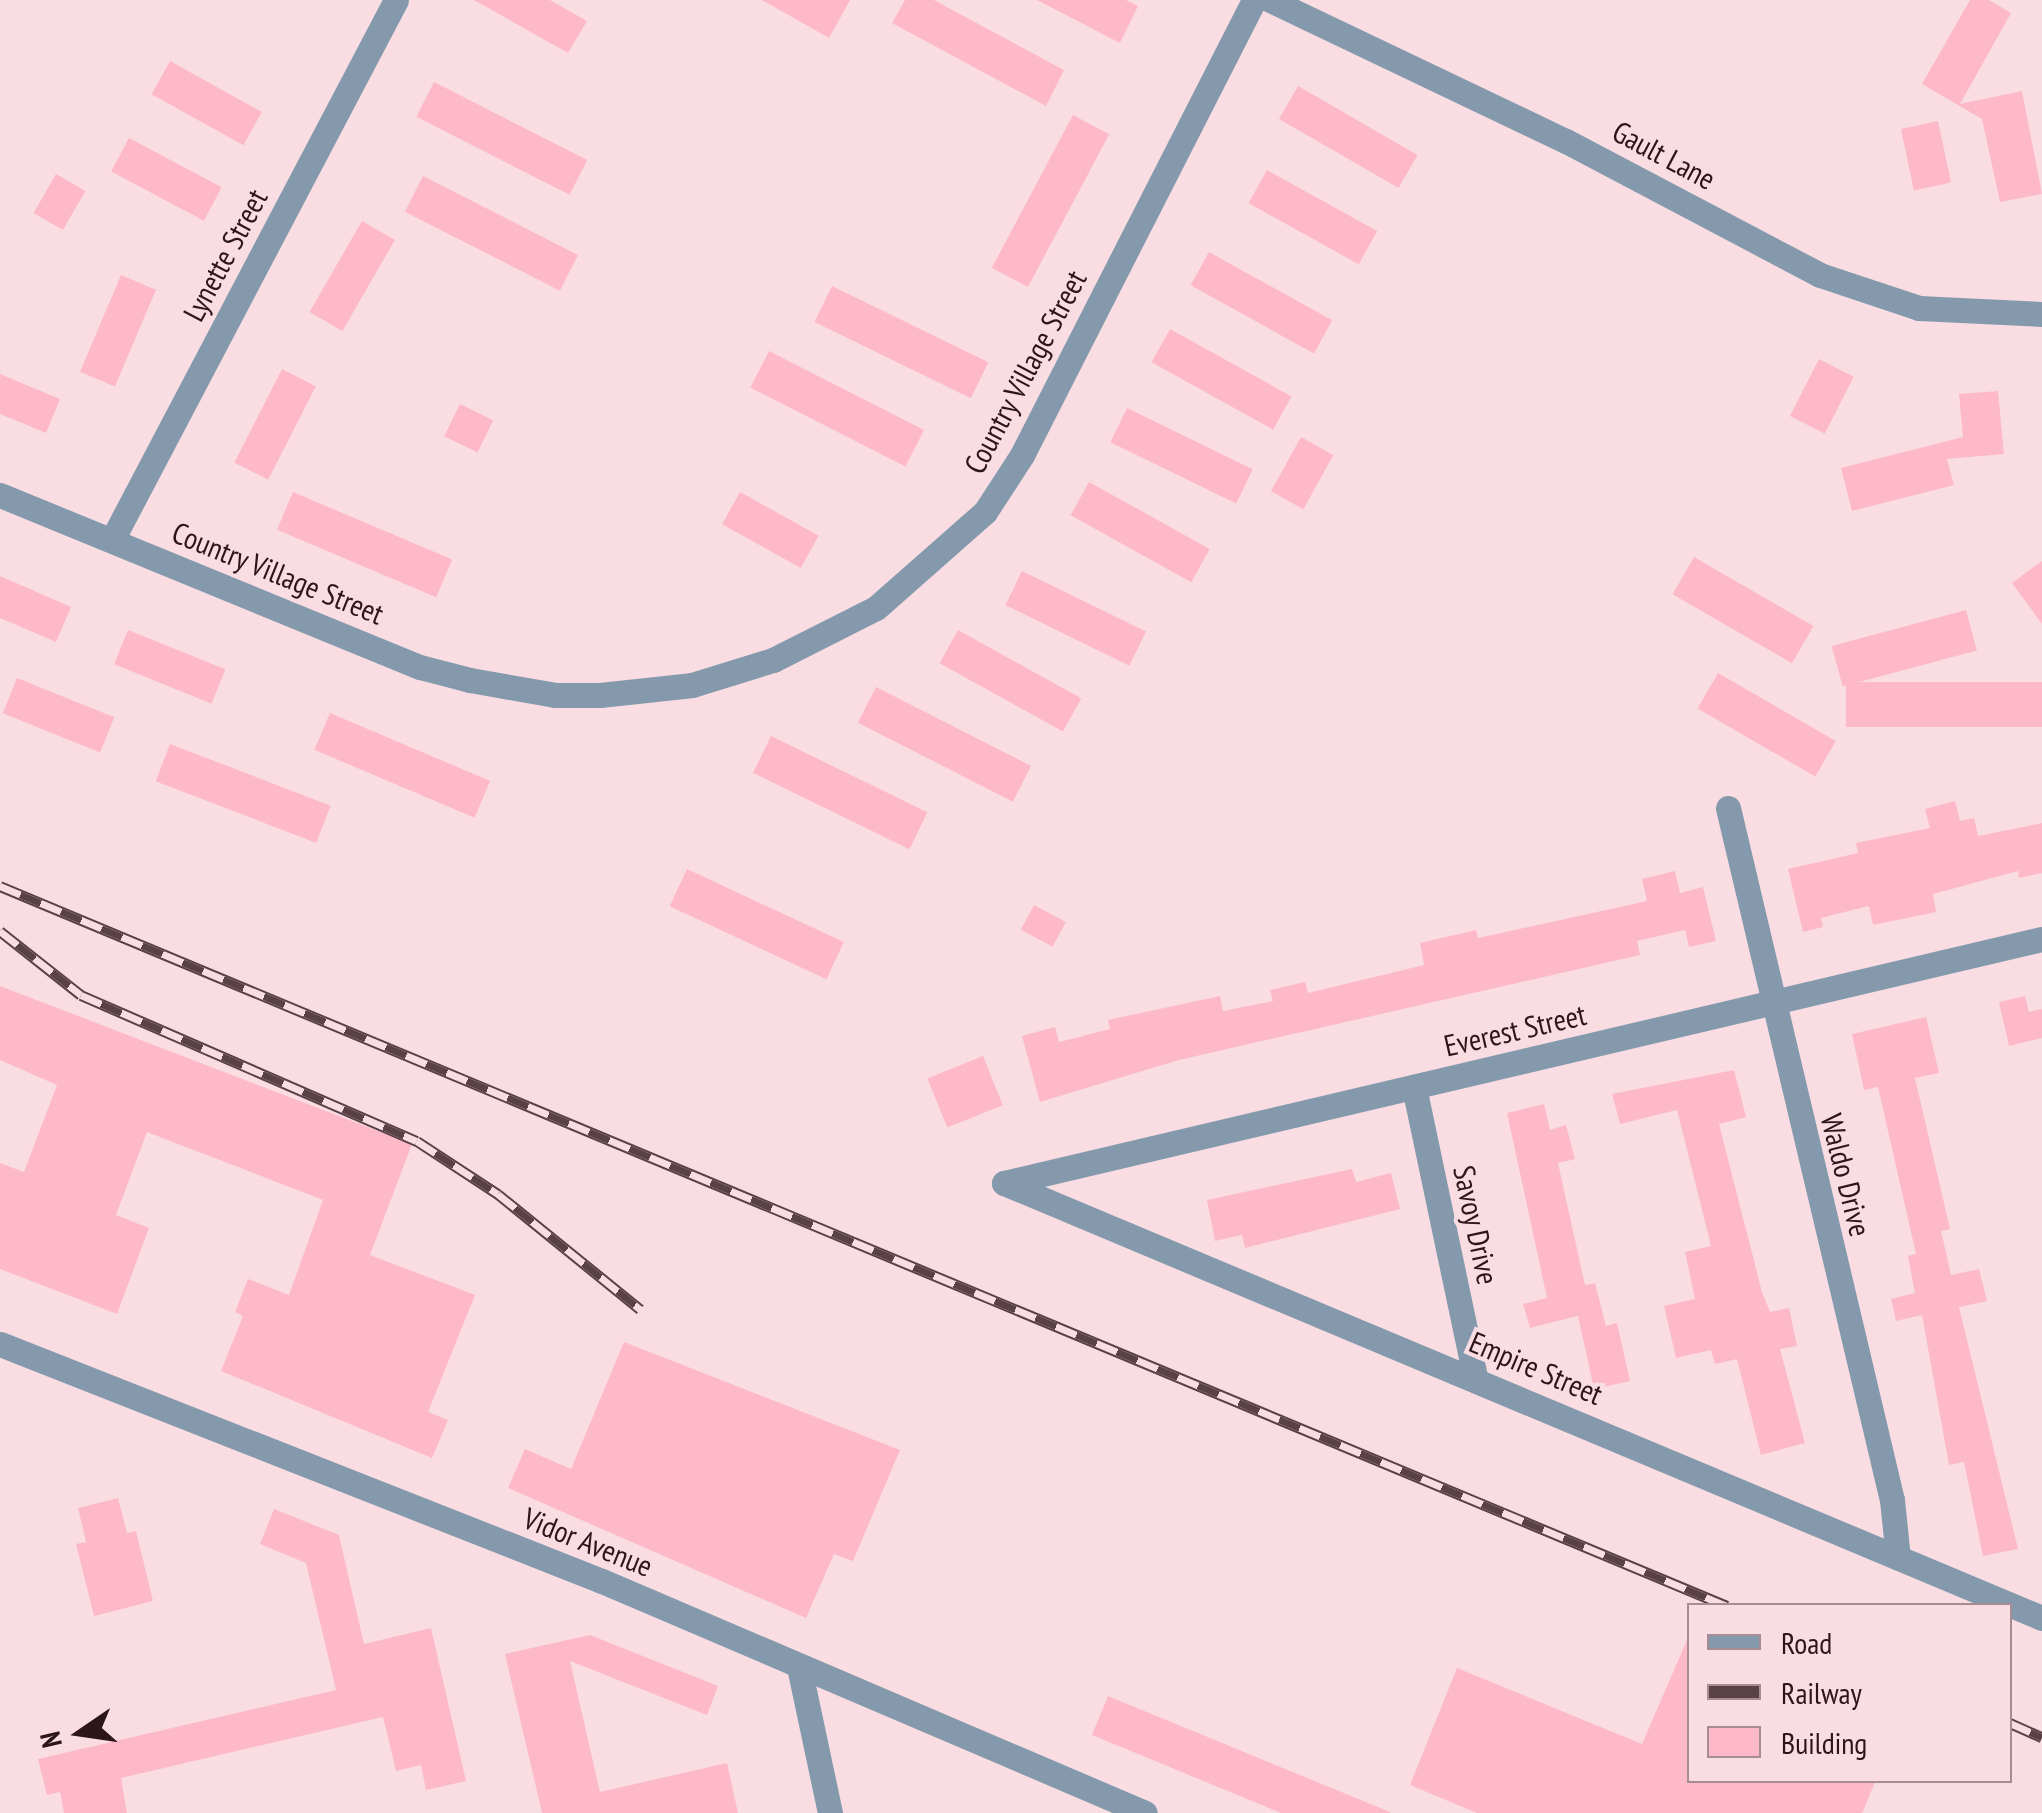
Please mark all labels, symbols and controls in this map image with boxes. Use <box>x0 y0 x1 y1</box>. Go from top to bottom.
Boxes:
street label: Gault Lane <box>1607 113 1721 197</box>
street label: Lynette Street <box>175 183 275 327</box>
street label: Country Village Street <box>956 264 1094 480</box>
street label: Country Village Street <box>166 514 390 632</box>
street label: Everest Street <box>1441 996 1589 1064</box>
street label: Waldo Drive <box>1813 1110 1879 1240</box>
street label: Savoy Drive <box>1446 1162 1506 1288</box>
street label: Empire Street <box>1464 1324 1608 1412</box>
street label: Vidor Avenue <box>518 1500 658 1584</box>
legend <box>1687 1603 2012 1783</box>
text: Road <box>1781 1623 1832 1662</box>
text: Railway <box>1781 1673 1862 1712</box>
north arrow <box>30 1683 130 1783</box>
text: Building <box>1781 1723 1867 1762</box>
text: N <box>31 1728 70 1751</box>

